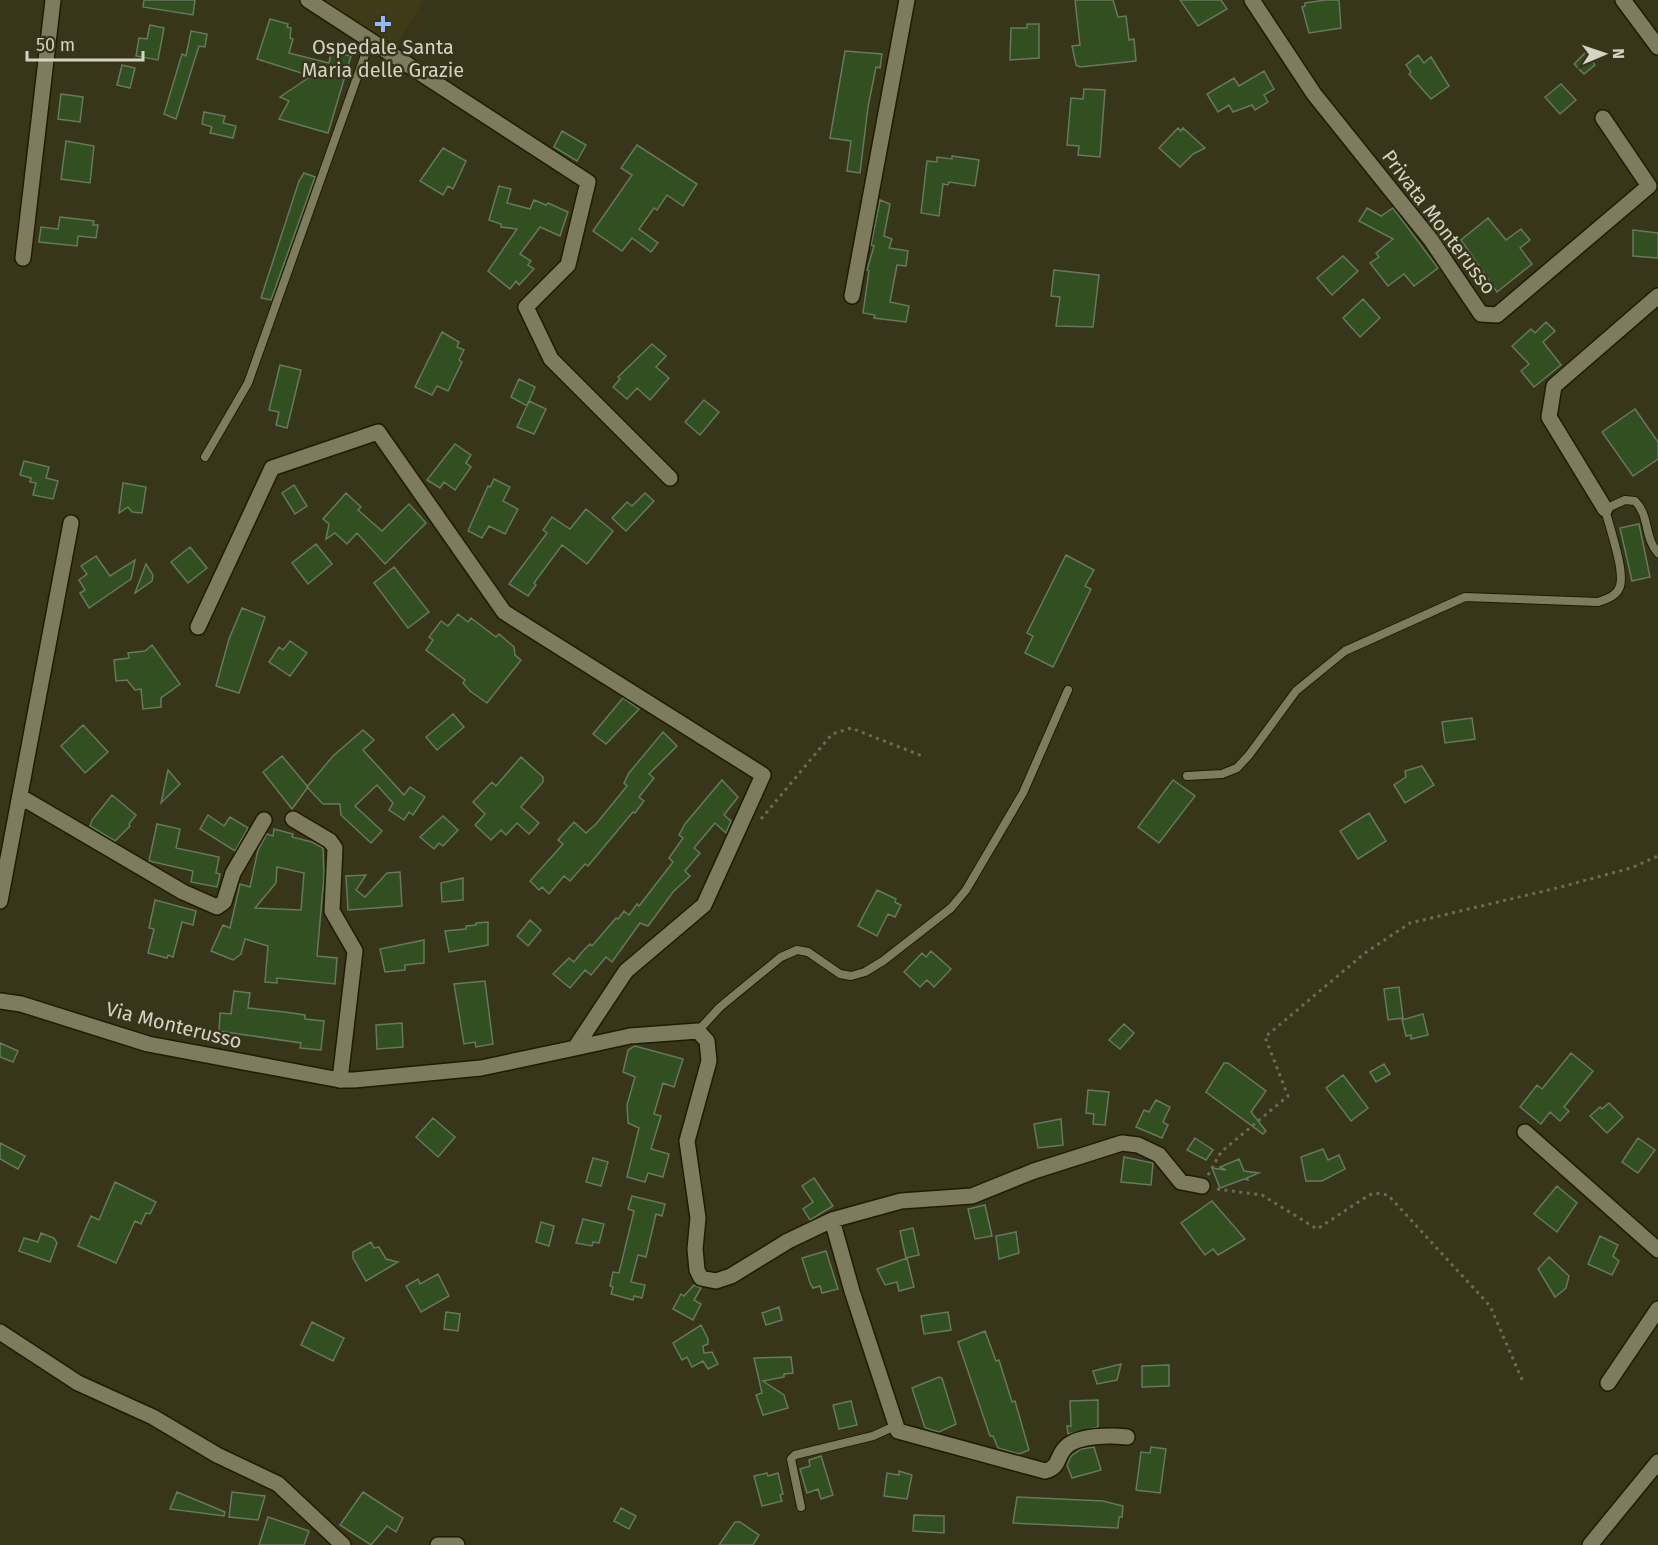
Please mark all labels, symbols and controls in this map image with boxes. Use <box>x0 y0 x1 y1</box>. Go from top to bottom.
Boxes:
marker: Ospedale Santa Maria delle Grazie <box>374 15 392 33</box>
scale bar <box>27 24 142 62</box>
north arrow <box>1574 24 1634 84</box>
text: 50 m <box>36 34 75 56</box>
place label: Ospedale Santa Maria delle Grazie <box>302 35 464 82</box>
text: N <box>1609 48 1628 59</box>
street label: Privata Monterusso <box>1377 145 1501 299</box>
street label: Via Monterusso <box>104 997 244 1053</box>

